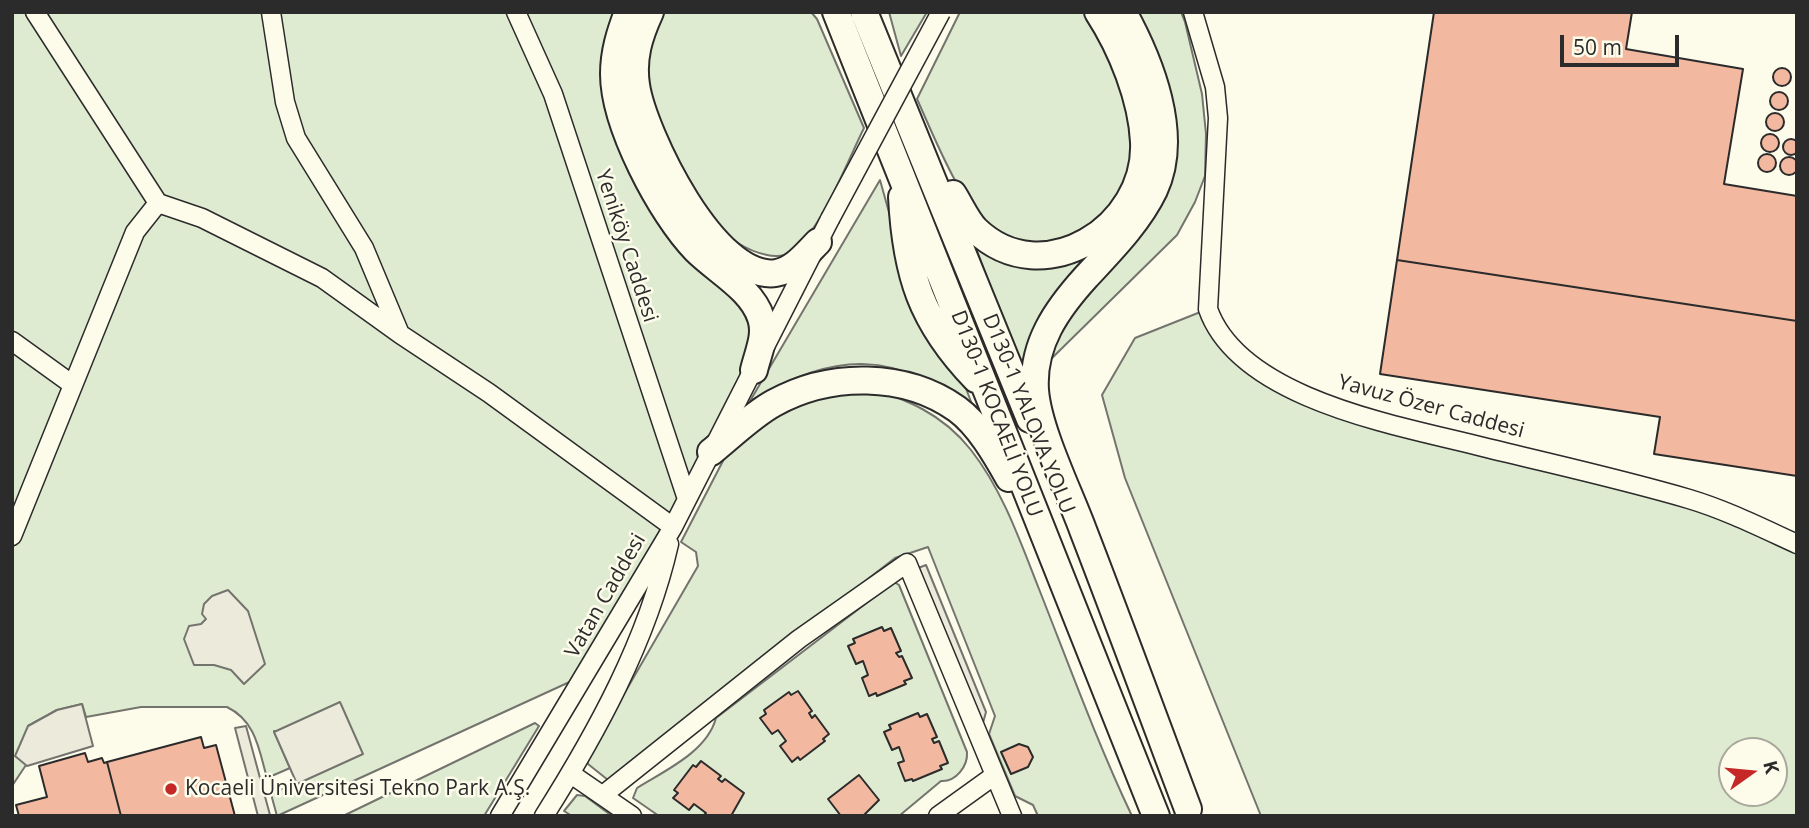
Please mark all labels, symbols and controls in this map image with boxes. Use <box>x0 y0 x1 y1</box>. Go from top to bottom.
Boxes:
scale bar <box>1564 21 1683 65</box>
text: 50 m <box>1573 33 1622 61</box>
street label: Yeniköy Caddesi <box>589 166 663 326</box>
street label: D130-1 KOCAELİ YOLU <box>945 307 1047 521</box>
street label: D130-1 YALOVA YOLU <box>976 310 1080 518</box>
street label: Yavuz Özer Caddesi <box>1335 370 1527 444</box>
street label: Vatan Caddesi <box>560 529 652 663</box>
north arrow <box>1718 737 1788 807</box>
text: K <box>1757 758 1786 777</box>
place label: Kocaeli Üniversitesi Tekno Park A.Ş. <box>185 776 530 802</box>
marker: Kocaeli Üniversitesi Tekno Park A.Ş. <box>163 781 179 797</box>

